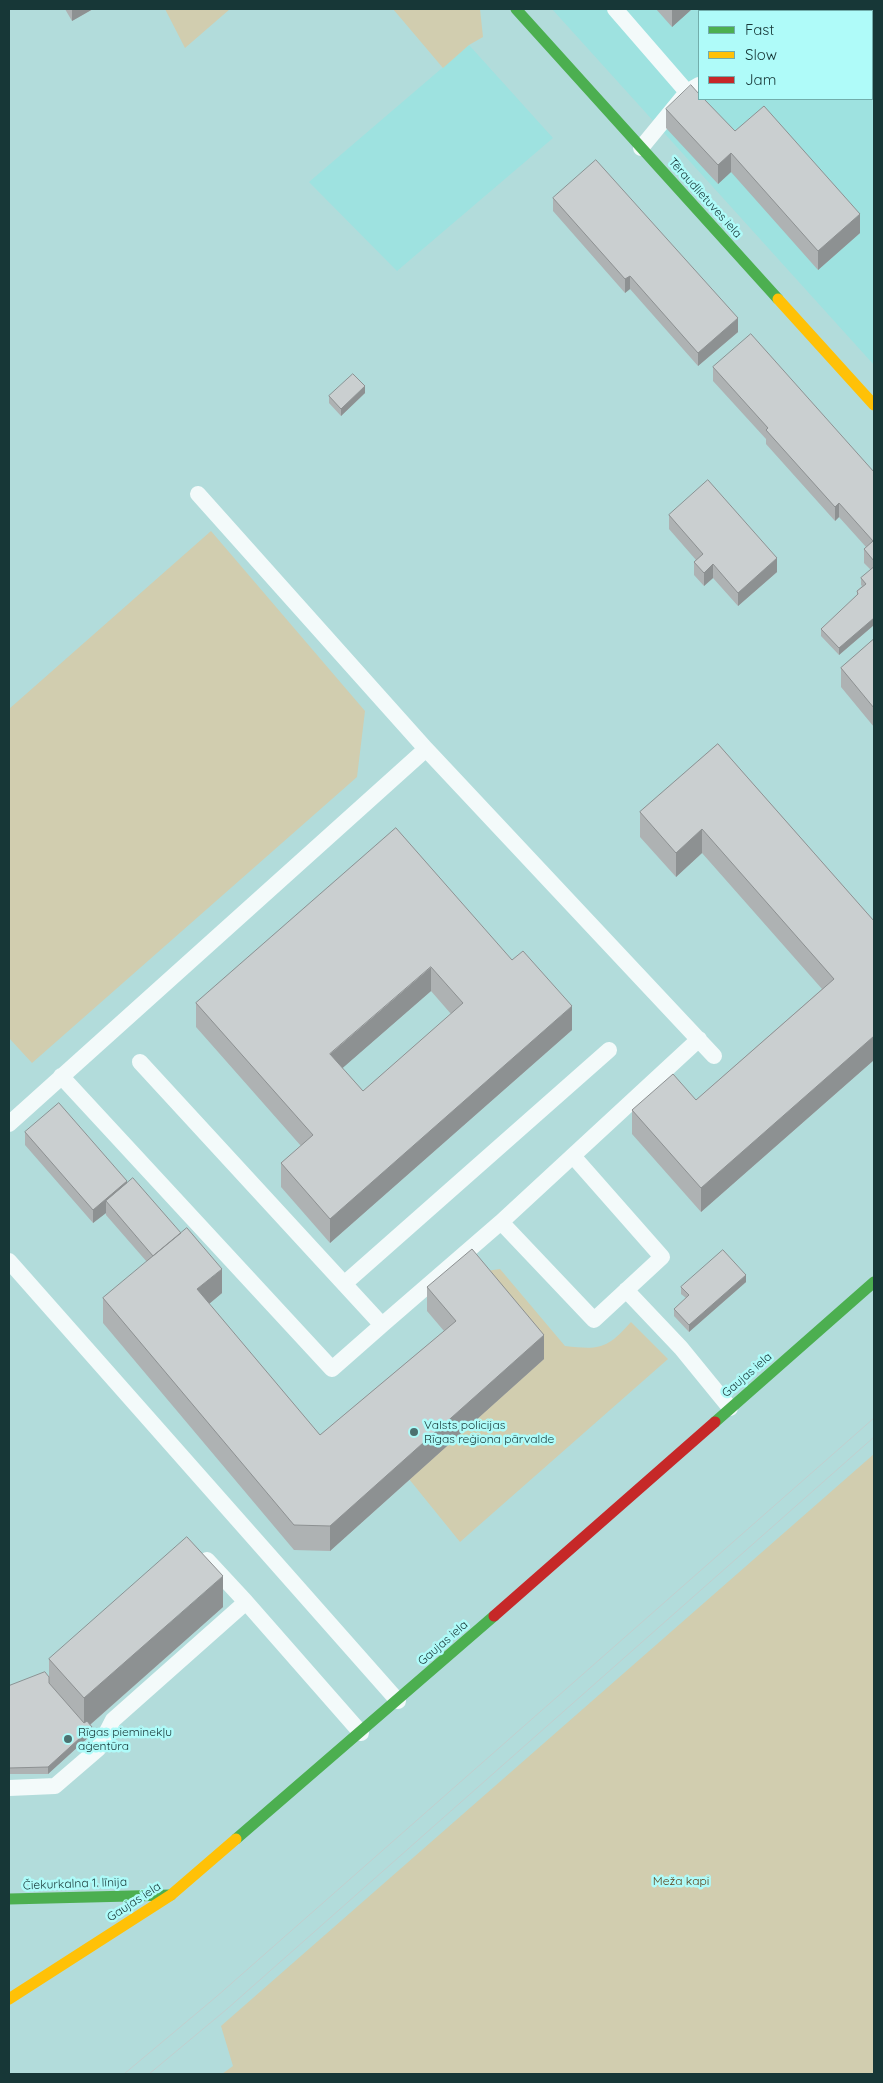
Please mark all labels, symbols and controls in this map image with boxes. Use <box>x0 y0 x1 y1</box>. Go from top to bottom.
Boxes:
legend <box>698 10 873 100</box>
text: Fast <box>745 20 774 39</box>
text: Slow <box>745 45 777 64</box>
text: Jam <box>745 70 776 89</box>
street label: Tēraudlietuves iela <box>665 155 745 241</box>
street label: Gaujas iela <box>719 1349 775 1401</box>
place label: Valsts policijas Rīgas reģiona pārvalde <box>424 1418 554 1446</box>
marker: Valsts policijas Rīgas reģiona pārvalde <box>408 1426 420 1438</box>
street label: Gaujas iela <box>415 1617 471 1669</box>
place label: Rīgas pieminekļu aģentūra <box>78 1725 172 1753</box>
marker: Rīgas pieminekļu aģentūra <box>62 1733 74 1745</box>
park label: Meža kapi <box>653 1874 709 1888</box>
street label: Čiekurkalna 1. līnija <box>23 1875 127 1893</box>
street label: Gaujas iela <box>104 1879 164 1925</box>

